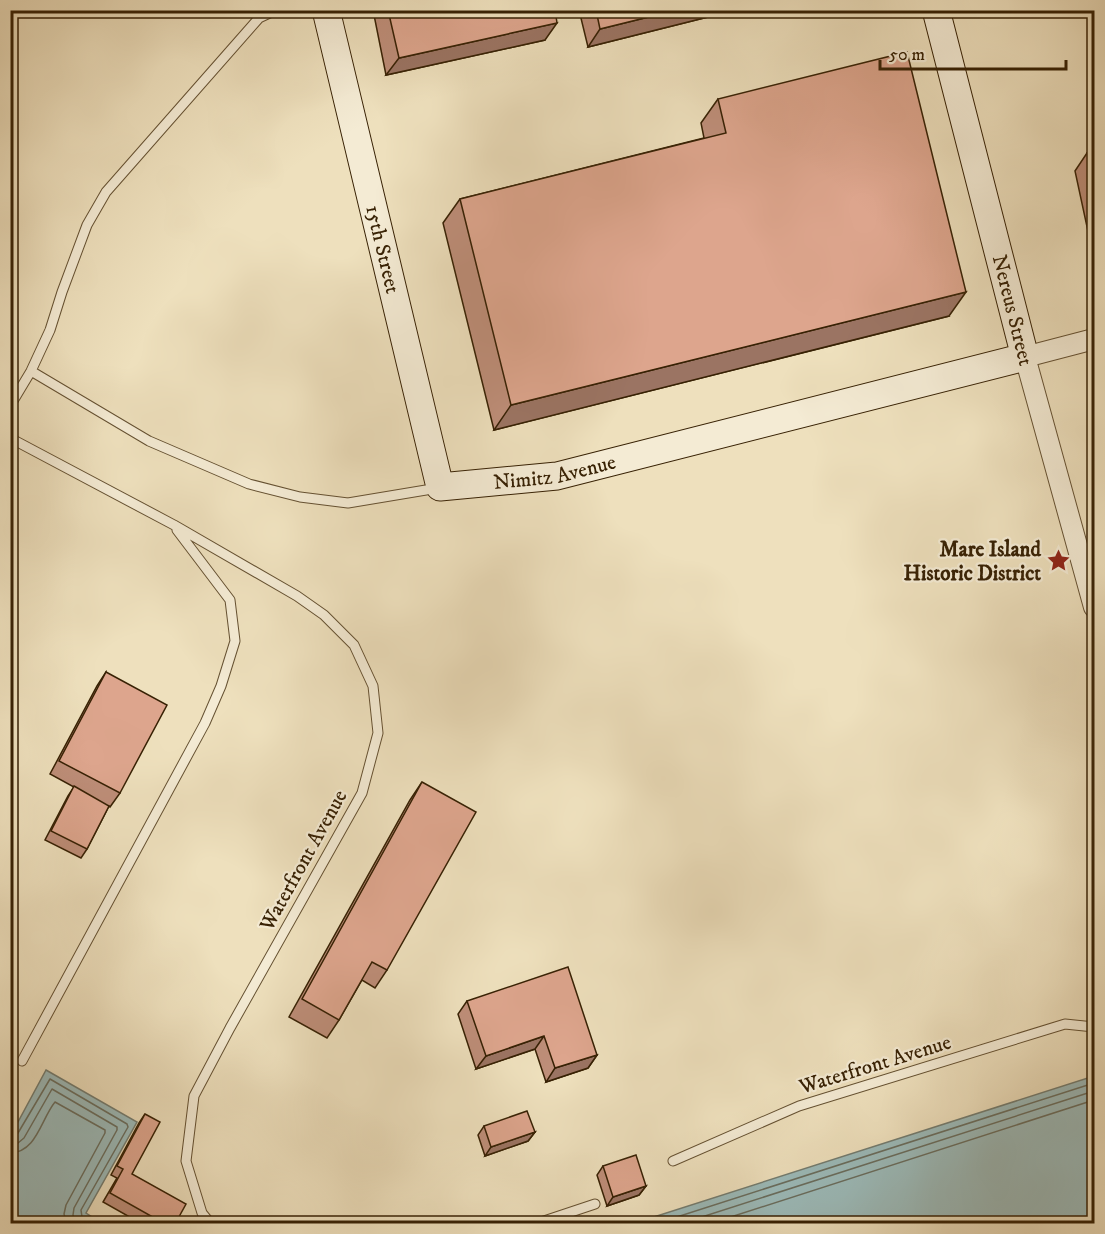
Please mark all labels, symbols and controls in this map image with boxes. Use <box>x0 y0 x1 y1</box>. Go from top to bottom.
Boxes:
scale bar <box>880 33 1066 71</box>
text: 50 m <box>889 44 925 66</box>
street label: 15th Street <box>359 203 405 297</box>
street label: Nereus Street <box>986 252 1038 369</box>
street label: Nimitz Avenue <box>492 449 619 496</box>
place label: Mare Island Historic District <box>903 537 1042 587</box>
place icon: Mare Island Historic District <box>1046 548 1072 574</box>
street label: Waterfront Avenue <box>254 785 354 937</box>
street label: Waterfront Avenue <box>795 1029 955 1101</box>

